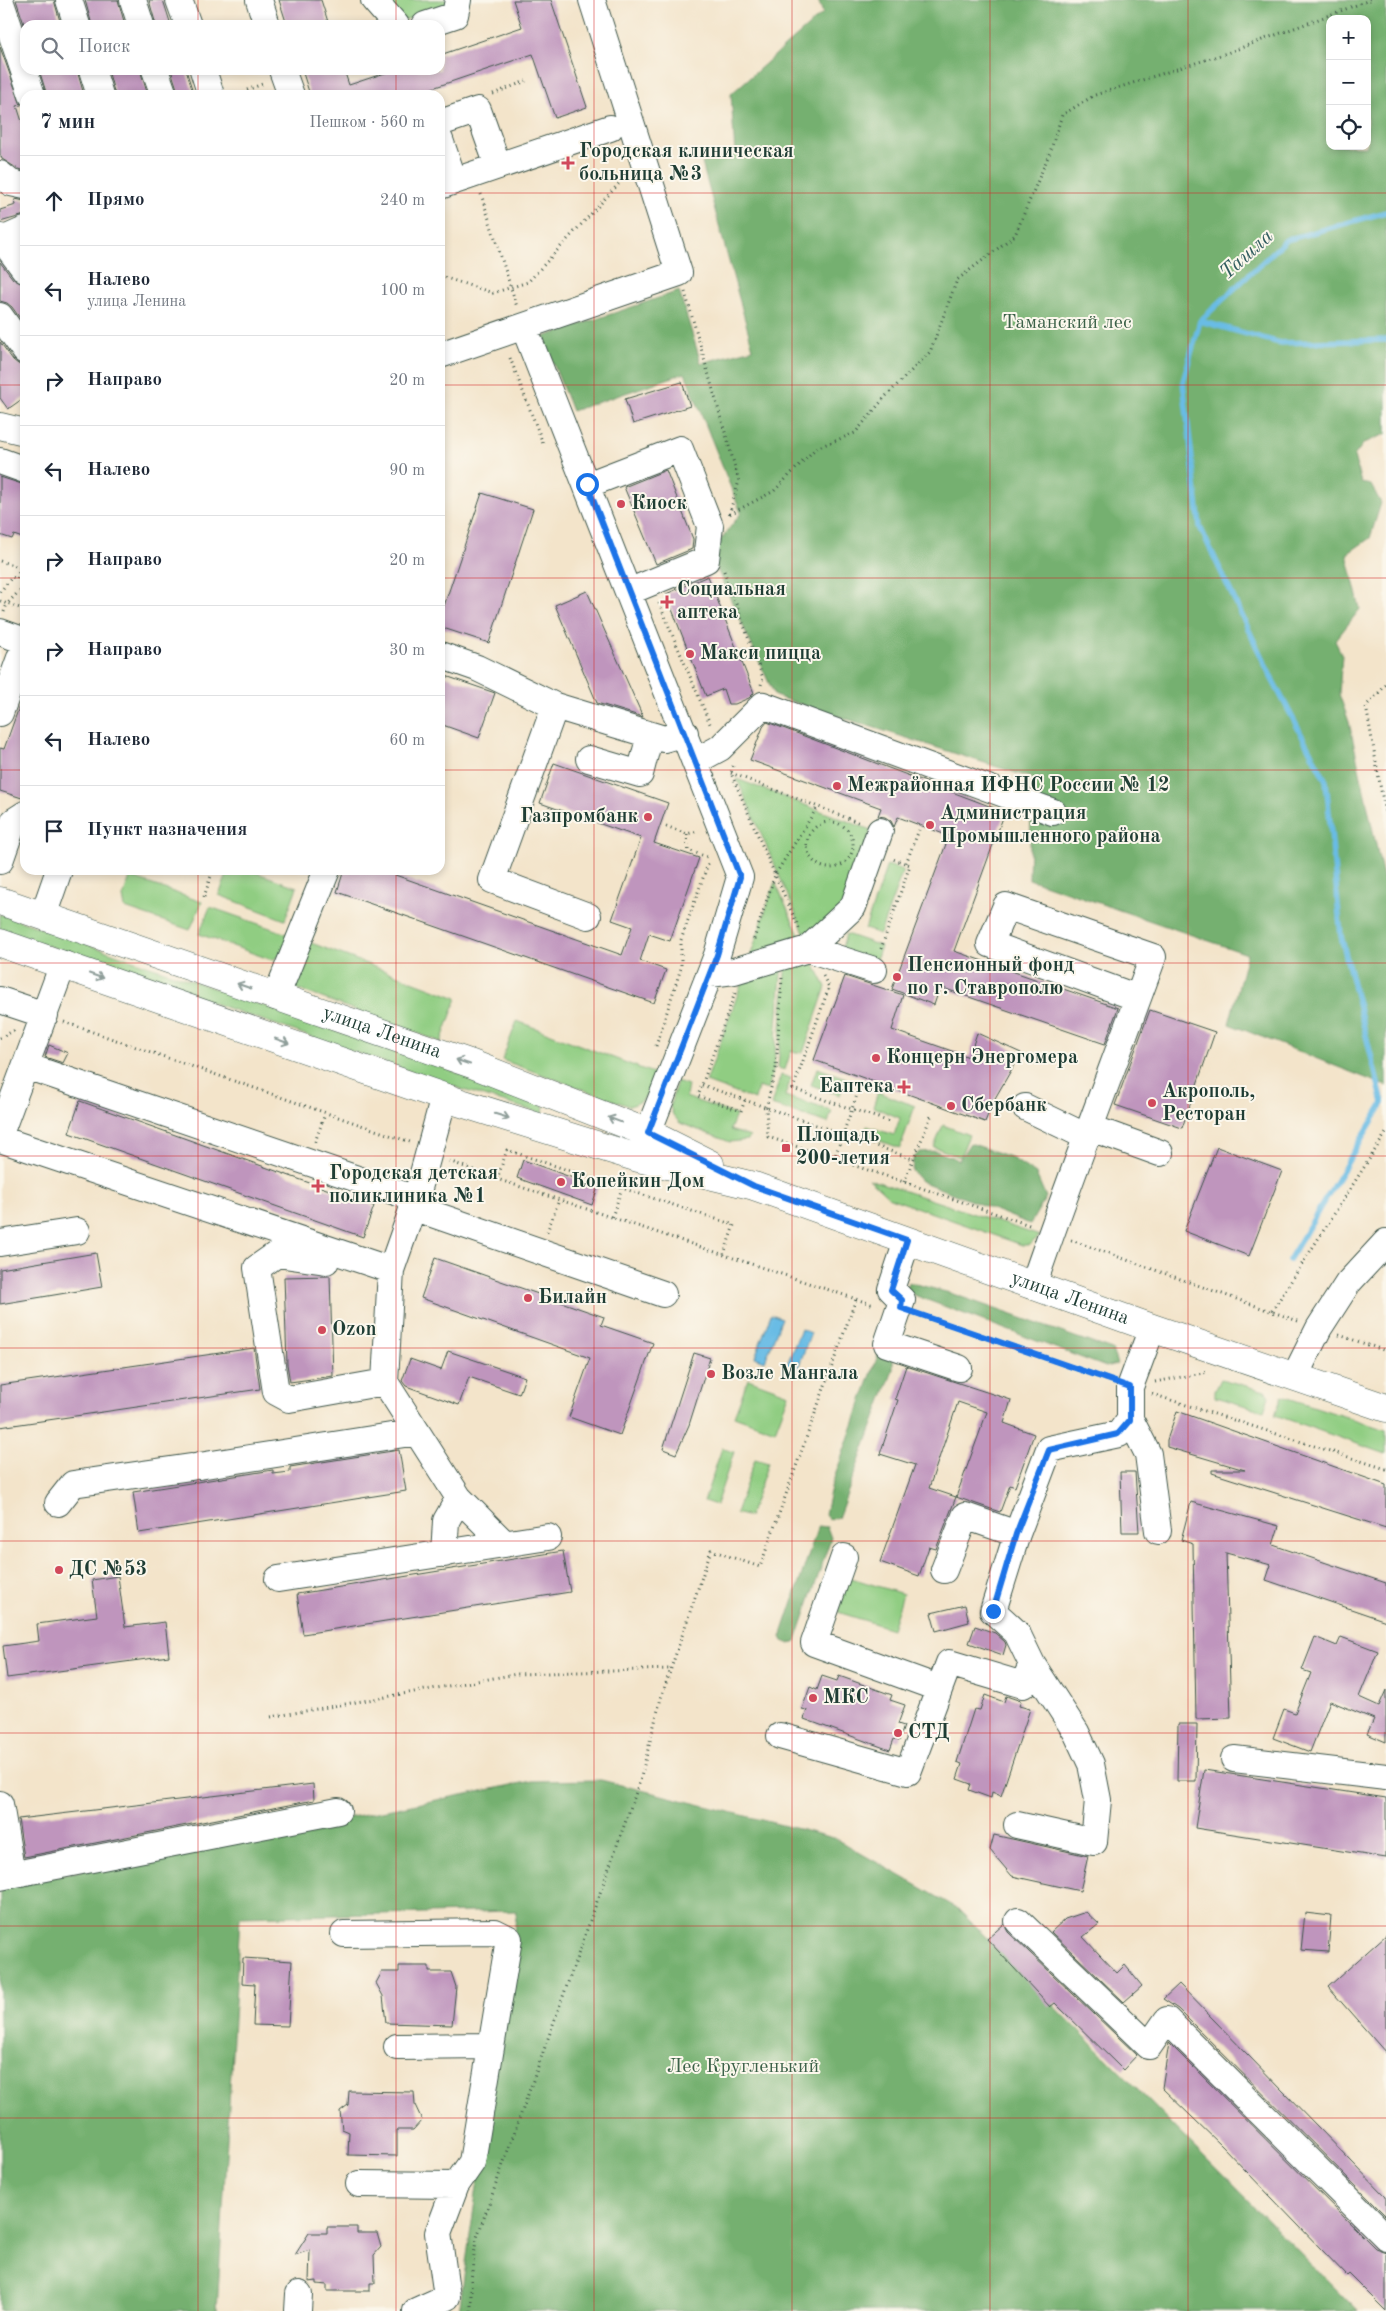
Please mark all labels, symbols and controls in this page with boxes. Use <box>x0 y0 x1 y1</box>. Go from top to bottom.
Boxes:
map controls <box>1326 15 1371 150</box>
button: + <box>1326 15 1371 60</box>
search box <box>20 20 445 75</box>
icon: search <box>38 34 66 62</box>
text: Поиск <box>78 38 130 57</box>
button: − <box>1326 60 1371 105</box>
button: locate <box>1326 105 1371 150</box>
text: 7 мин <box>40 112 95 133</box>
text: Пешком · 560 m <box>309 115 425 131</box>
place label: Городская клиническая больница №3 <box>579 142 794 185</box>
marker: Городская клиническая больница №3 <box>561 156 575 170</box>
icon: ahead <box>40 187 68 215</box>
text: Прямо <box>87 191 145 210</box>
text: 240 m <box>380 193 425 209</box>
water label: Ташла <box>1216 226 1278 284</box>
text: Налево <box>87 271 150 290</box>
icon: left <box>40 277 68 305</box>
text: 100 m <box>380 283 425 299</box>
text: улица Ленина <box>87 294 186 310</box>
park label: Таманский лес <box>1002 313 1132 333</box>
icon: right <box>40 367 68 395</box>
text: Направо <box>87 371 162 390</box>
text: 20 m <box>389 373 425 389</box>
icon: left <box>40 457 68 485</box>
text: Налево <box>87 461 150 480</box>
text: 90 m <box>389 463 425 479</box>
route start <box>576 473 599 496</box>
place label: Киоск <box>631 494 688 514</box>
marker: Киоск <box>615 498 627 510</box>
icon: right <box>40 547 68 575</box>
text: Направо <box>87 551 162 570</box>
text: 20 m <box>389 553 425 569</box>
place label: Социальная аптека <box>677 580 786 623</box>
marker: Социальная аптека <box>661 596 673 608</box>
icon: right <box>40 637 68 665</box>
text: Направо <box>87 641 162 660</box>
text: 30 m <box>389 643 425 659</box>
place label: Макси пицца <box>700 644 821 664</box>
marker: Макси пицца <box>684 648 696 660</box>
icon: left <box>40 727 68 755</box>
text: Налево <box>87 731 150 750</box>
text: 60 m <box>389 733 425 749</box>
place label: Межрайонная ИФНС России № 12 <box>847 776 1170 796</box>
marker: Межрайонная ИФНС России № 12 <box>831 780 843 792</box>
place label: Администрация Промышленного района <box>940 804 1161 847</box>
place label: Газпромбанк <box>520 807 638 827</box>
marker: Газпромбанк <box>642 811 654 823</box>
icon: arrive <box>40 817 68 845</box>
marker: Администрация Промышленного района <box>924 819 936 831</box>
text: Пункт назначения <box>87 821 247 840</box>
place label: Пенсионный фонд по г. Ставрополю <box>907 956 1074 999</box>
marker: Пенсионный фонд по г. Ставрополю <box>891 971 903 983</box>
one-way arrow <box>88 972 103 981</box>
one-way arrow <box>236 980 252 990</box>
street label: улица Ленина <box>320 1003 444 1063</box>
one-way arrow <box>274 1037 290 1046</box>
place label: Концерн Энергомера <box>886 1048 1078 1068</box>
marker: Концерн Энергомера <box>870 1052 882 1064</box>
one-way arrow <box>456 1057 472 1066</box>
place label: Еаптека <box>819 1077 894 1097</box>
marker: Еаптека <box>898 1081 910 1093</box>
place label: Акрополь, Ресторан <box>1162 1082 1255 1125</box>
place label: Сбербанк <box>961 1096 1047 1116</box>
marker: Акрополь, Ресторан <box>1146 1097 1158 1109</box>
marker: Сбербанк <box>945 1100 957 1112</box>
one-way arrow <box>494 1111 510 1121</box>
one-way arrow <box>608 1115 623 1124</box>
place label: Площадь 200-летия <box>796 1126 890 1169</box>
marker: Площадь 200-летия <box>780 1142 792 1154</box>
place label: Городская детская поликлиника №1 <box>329 1164 498 1207</box>
place label: Копейкин Дом <box>571 1172 705 1192</box>
marker: Копейкин Дом <box>555 1176 567 1188</box>
marker: Городская детская поликлиника №1 <box>311 1179 325 1193</box>
street label: улица Ленина <box>1008 1268 1132 1329</box>
place label: Билайн <box>538 1288 607 1308</box>
marker: Билайн <box>522 1292 534 1304</box>
place label: Ozon <box>332 1320 377 1340</box>
marker: Ozon <box>316 1324 328 1336</box>
place label: Возле Мангала <box>721 1364 858 1384</box>
marker: Возле Мангала <box>705 1368 717 1380</box>
place label: ДС №53 <box>69 1559 147 1580</box>
marker: ДС №53 <box>53 1564 65 1576</box>
route end <box>982 1600 1005 1623</box>
place label: МКС <box>823 1688 869 1708</box>
marker: МКС <box>807 1692 819 1704</box>
place label: СТД <box>908 1723 950 1743</box>
marker: СТД <box>892 1727 904 1739</box>
park label: Лес Кругленький <box>667 2057 819 2077</box>

